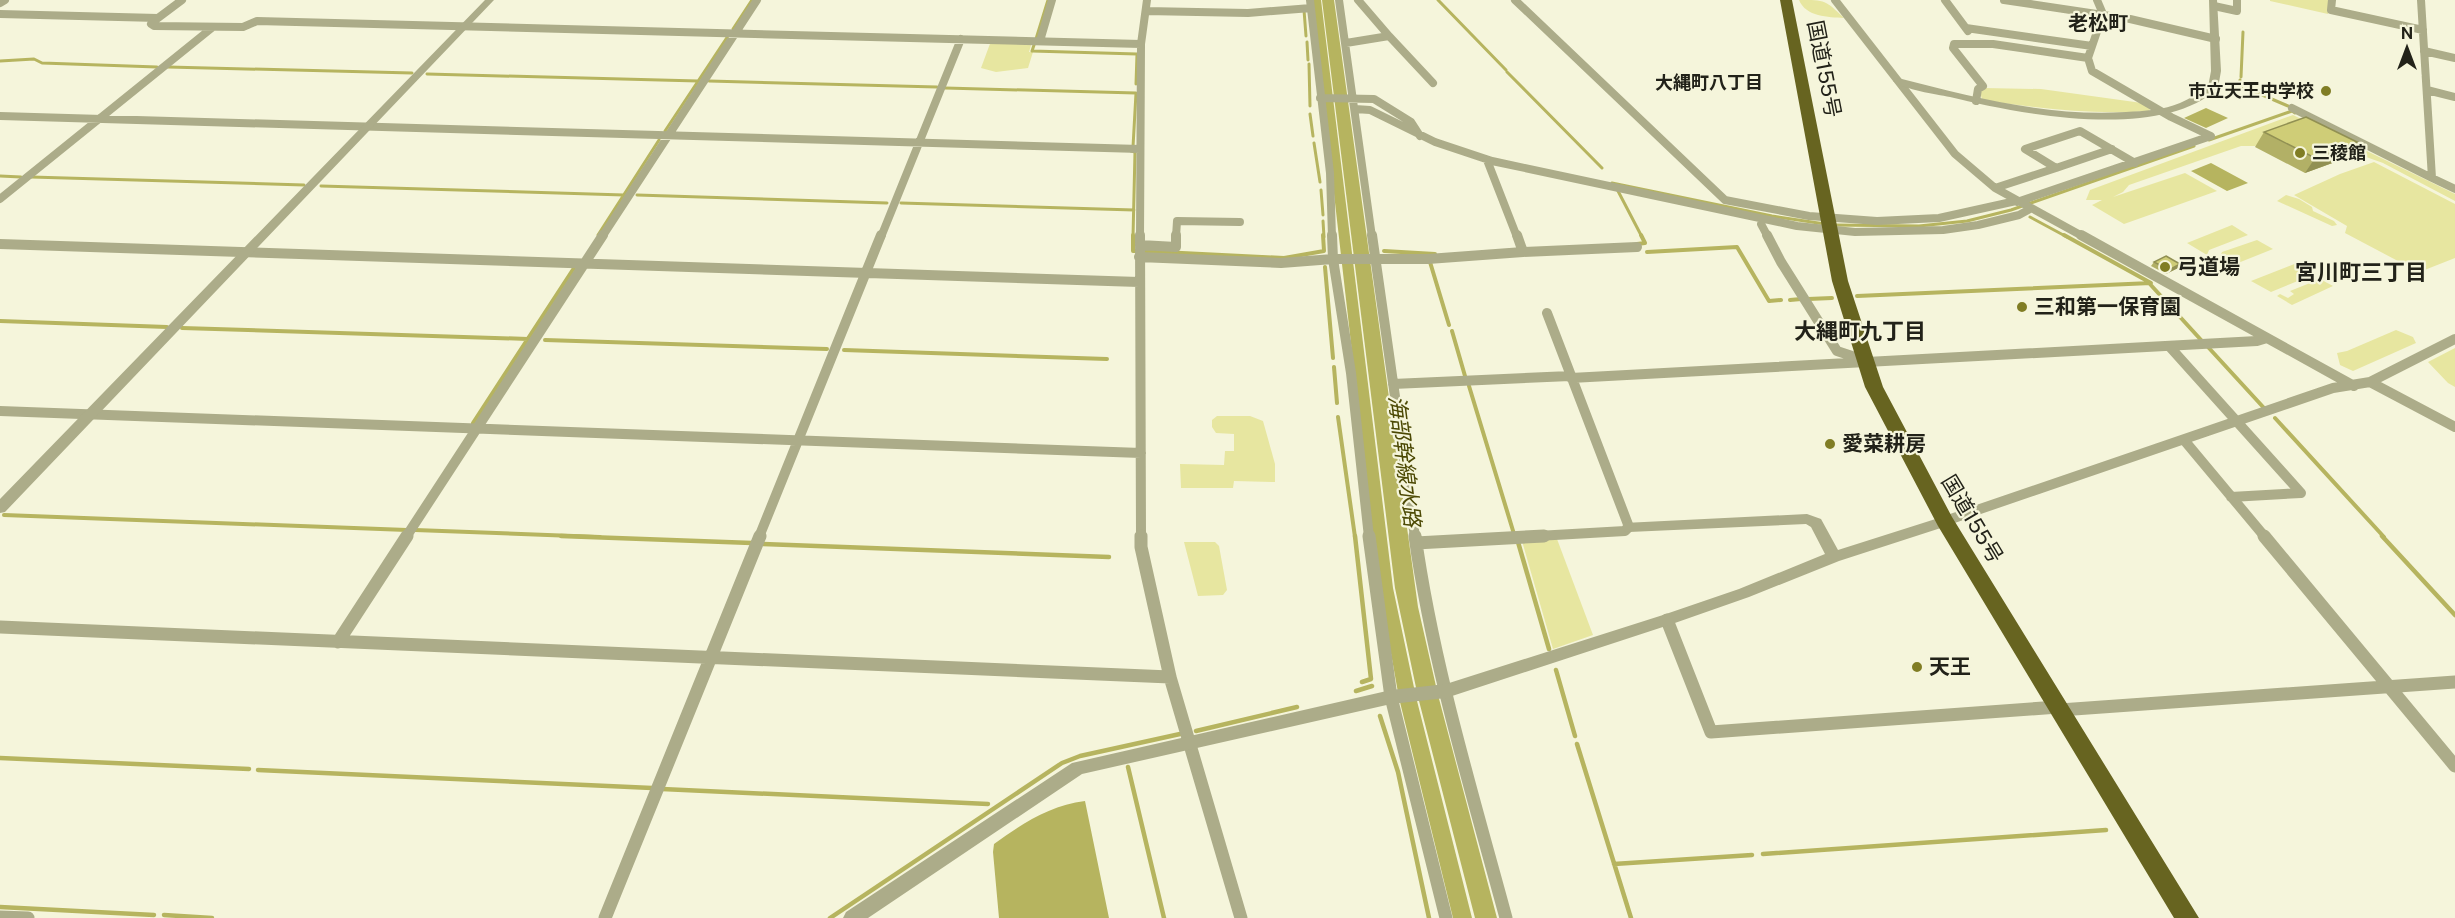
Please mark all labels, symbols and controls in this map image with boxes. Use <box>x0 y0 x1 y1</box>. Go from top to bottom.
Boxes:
district label: 老松町 <box>2068 11 2128 35</box>
street label: 国道155号 <box>1803 18 1846 120</box>
north arrow <box>2377 18 2437 78</box>
text: N <box>2401 24 2413 43</box>
district label: 大縄町八丁目 <box>1655 72 1763 93</box>
place label: 市立天王中学校 <box>2188 80 2314 101</box>
marker: 市立天王中学校 <box>2319 84 2333 98</box>
place label: 三稜館 <box>2312 142 2366 163</box>
marker: 三稜館 <box>2293 146 2307 160</box>
place label: 弓道場 <box>2177 254 2240 279</box>
district label: 宮川町三丁目 <box>2295 259 2427 285</box>
marker: 弓道場 <box>2158 260 2172 274</box>
place label: 三和第一保育園 <box>2034 294 2181 319</box>
marker: 三和第一保育園 <box>2015 300 2029 314</box>
district label: 大縄町九丁目 <box>1794 318 1926 344</box>
water label: 海部幹線水路 <box>1384 394 1426 530</box>
place label: 愛菜耕房 <box>1842 431 1926 456</box>
marker: 愛菜耕房 <box>1823 437 1837 451</box>
street label: 国道155号 <box>1936 470 2008 567</box>
place label: 天王 <box>1929 654 1971 679</box>
marker: 天王 <box>1910 660 1924 674</box>

